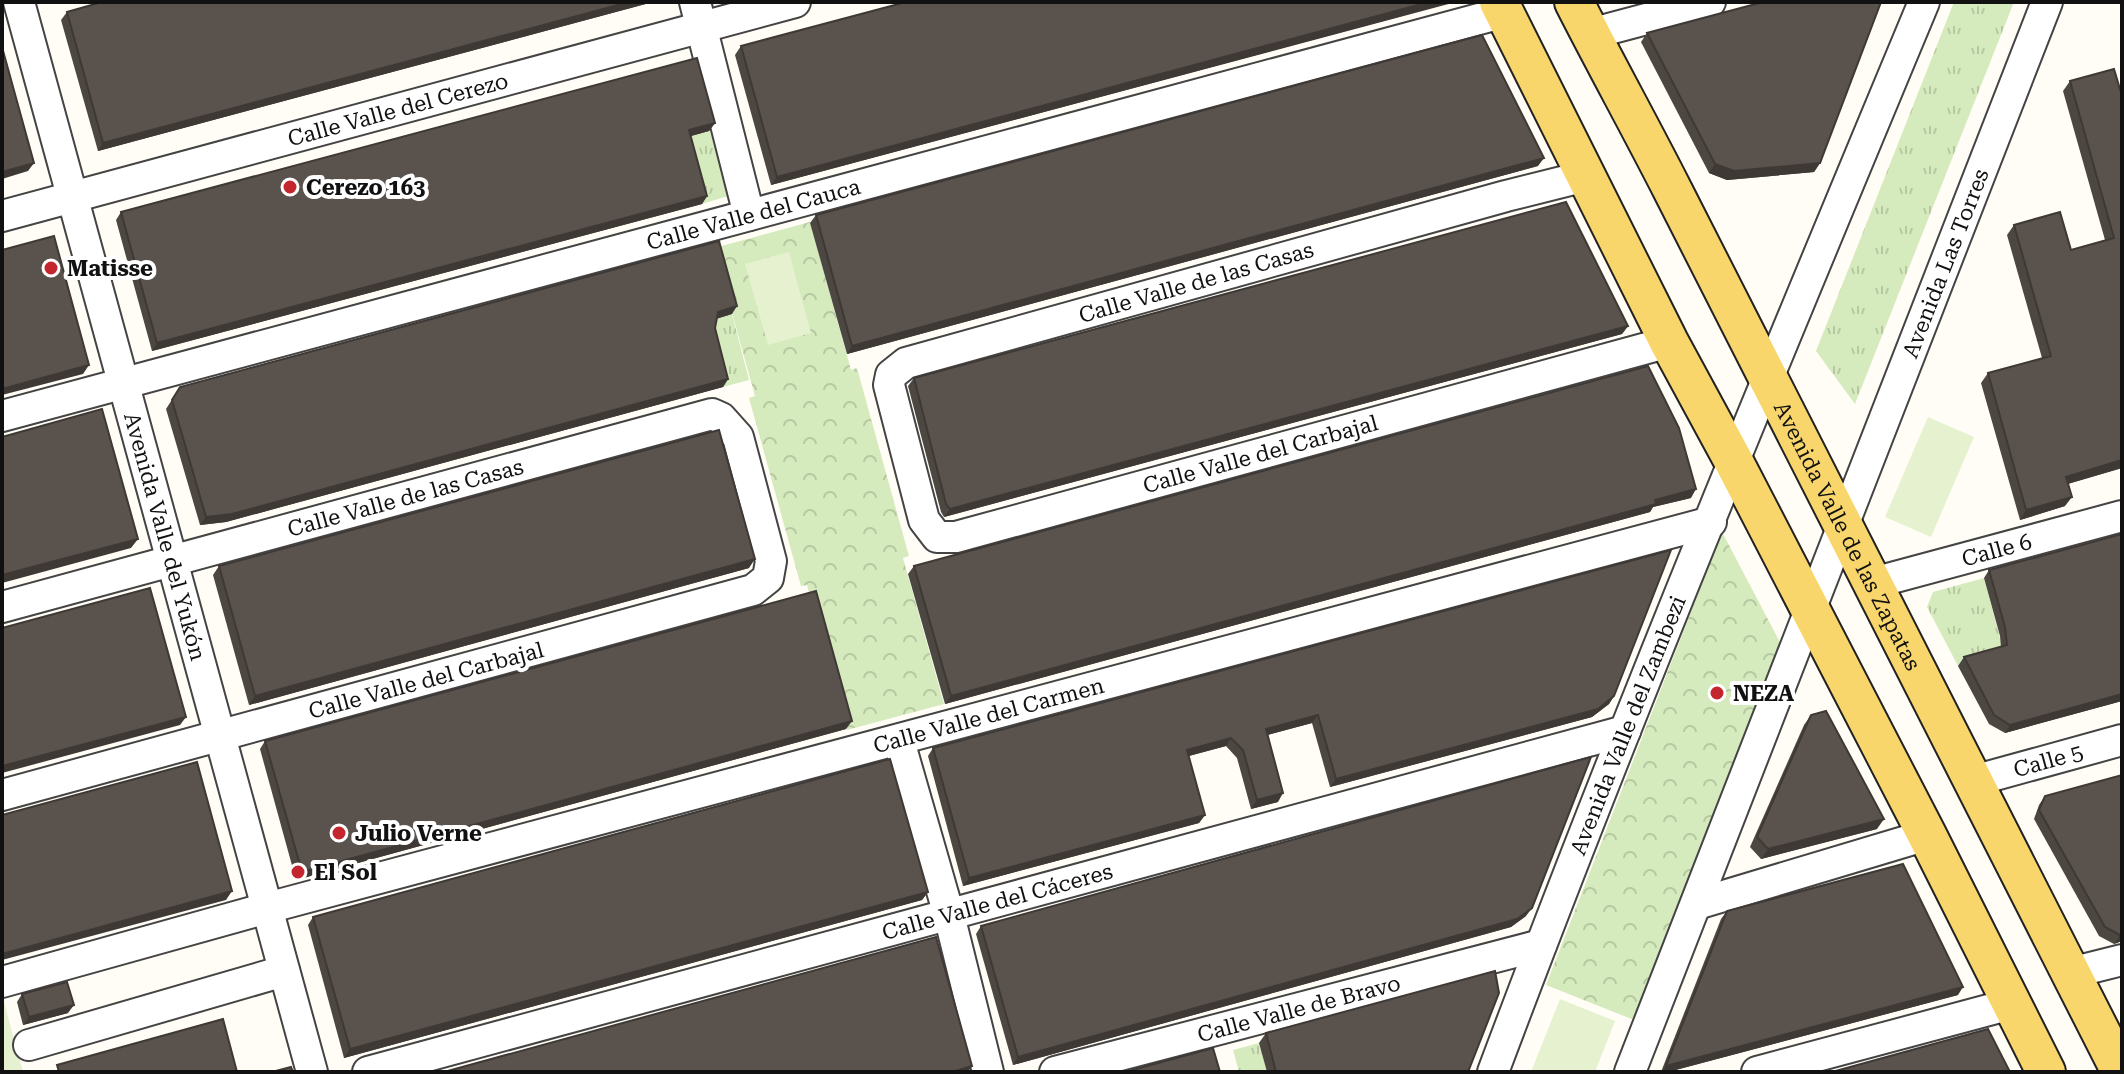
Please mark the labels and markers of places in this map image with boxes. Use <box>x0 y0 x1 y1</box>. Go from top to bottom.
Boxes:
place label: Cerezo 163 <box>306 175 425 200</box>
marker: Cerezo 163 <box>281 178 299 196</box>
place label: Matisse <box>67 256 153 281</box>
marker: Matisse <box>42 259 60 277</box>
place label: NEZA <box>1733 681 1794 706</box>
marker: NEZA <box>1708 684 1726 702</box>
place label: Julio Verne <box>355 821 482 846</box>
marker: Julio Verne <box>330 824 348 842</box>
place label: El Sol <box>314 860 377 885</box>
marker: El Sol <box>289 863 307 881</box>

